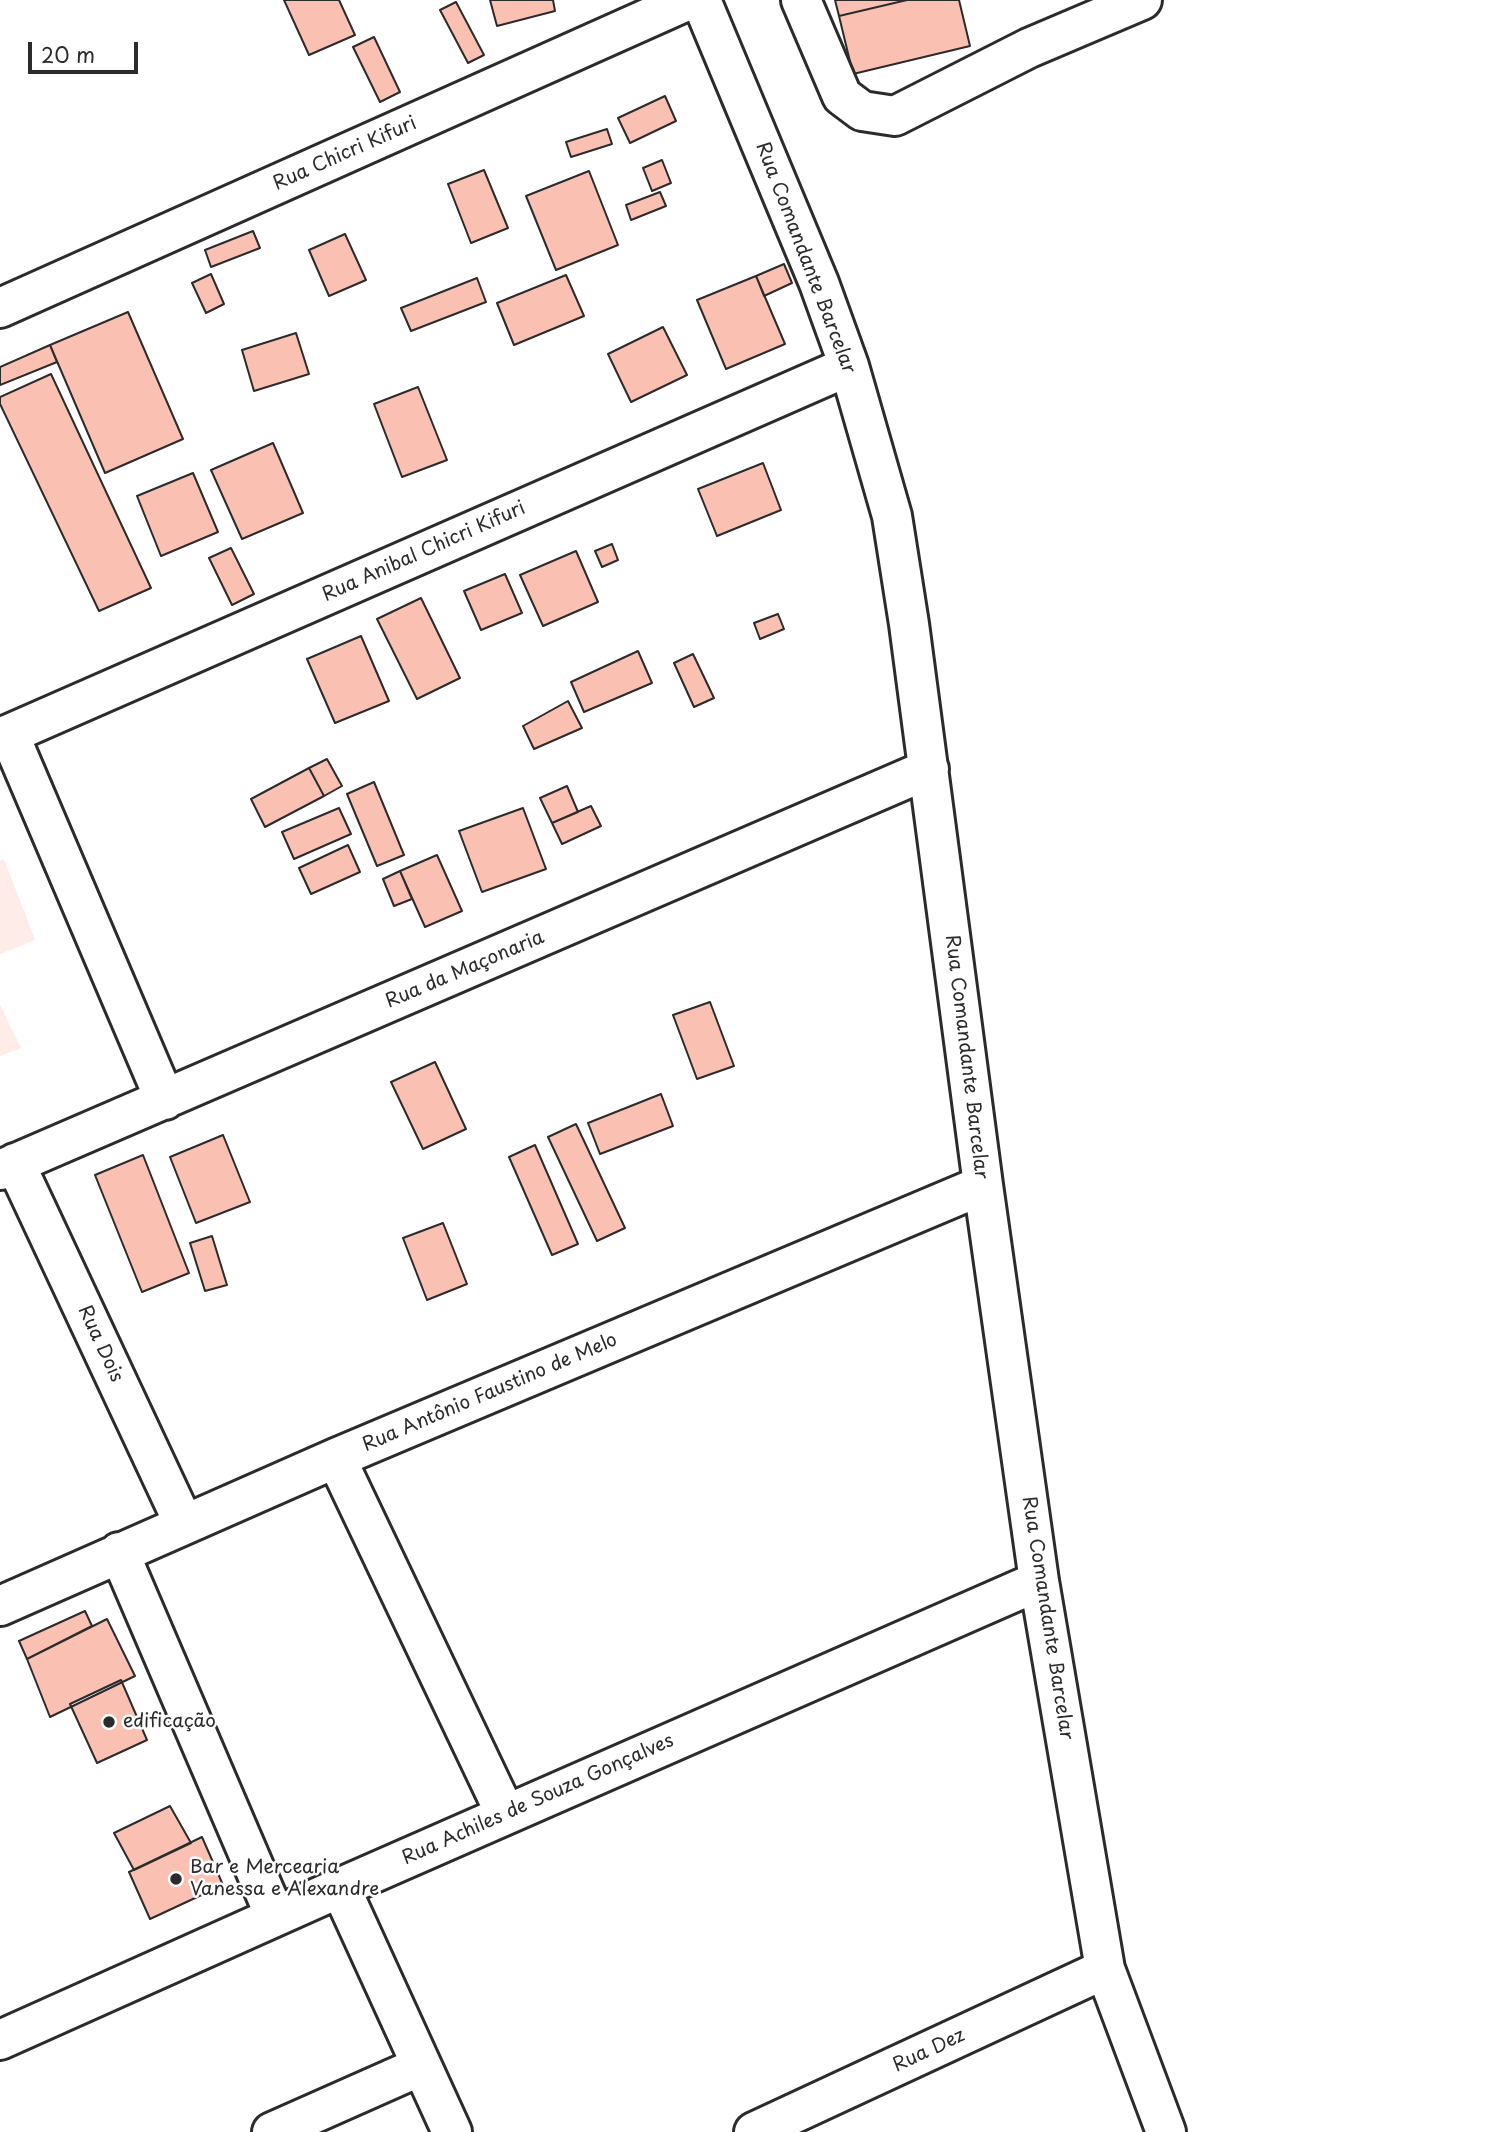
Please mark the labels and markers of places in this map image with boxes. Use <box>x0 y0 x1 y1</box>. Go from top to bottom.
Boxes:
place label: edificação <box>123 1711 216 1733</box>
marker: edificação <box>101 1714 117 1730</box>
place label: Bar e Mercearia Vanessa e Alexandre <box>190 1857 379 1901</box>
marker: Bar e Mercearia Vanessa e Alexandre <box>168 1871 184 1887</box>

